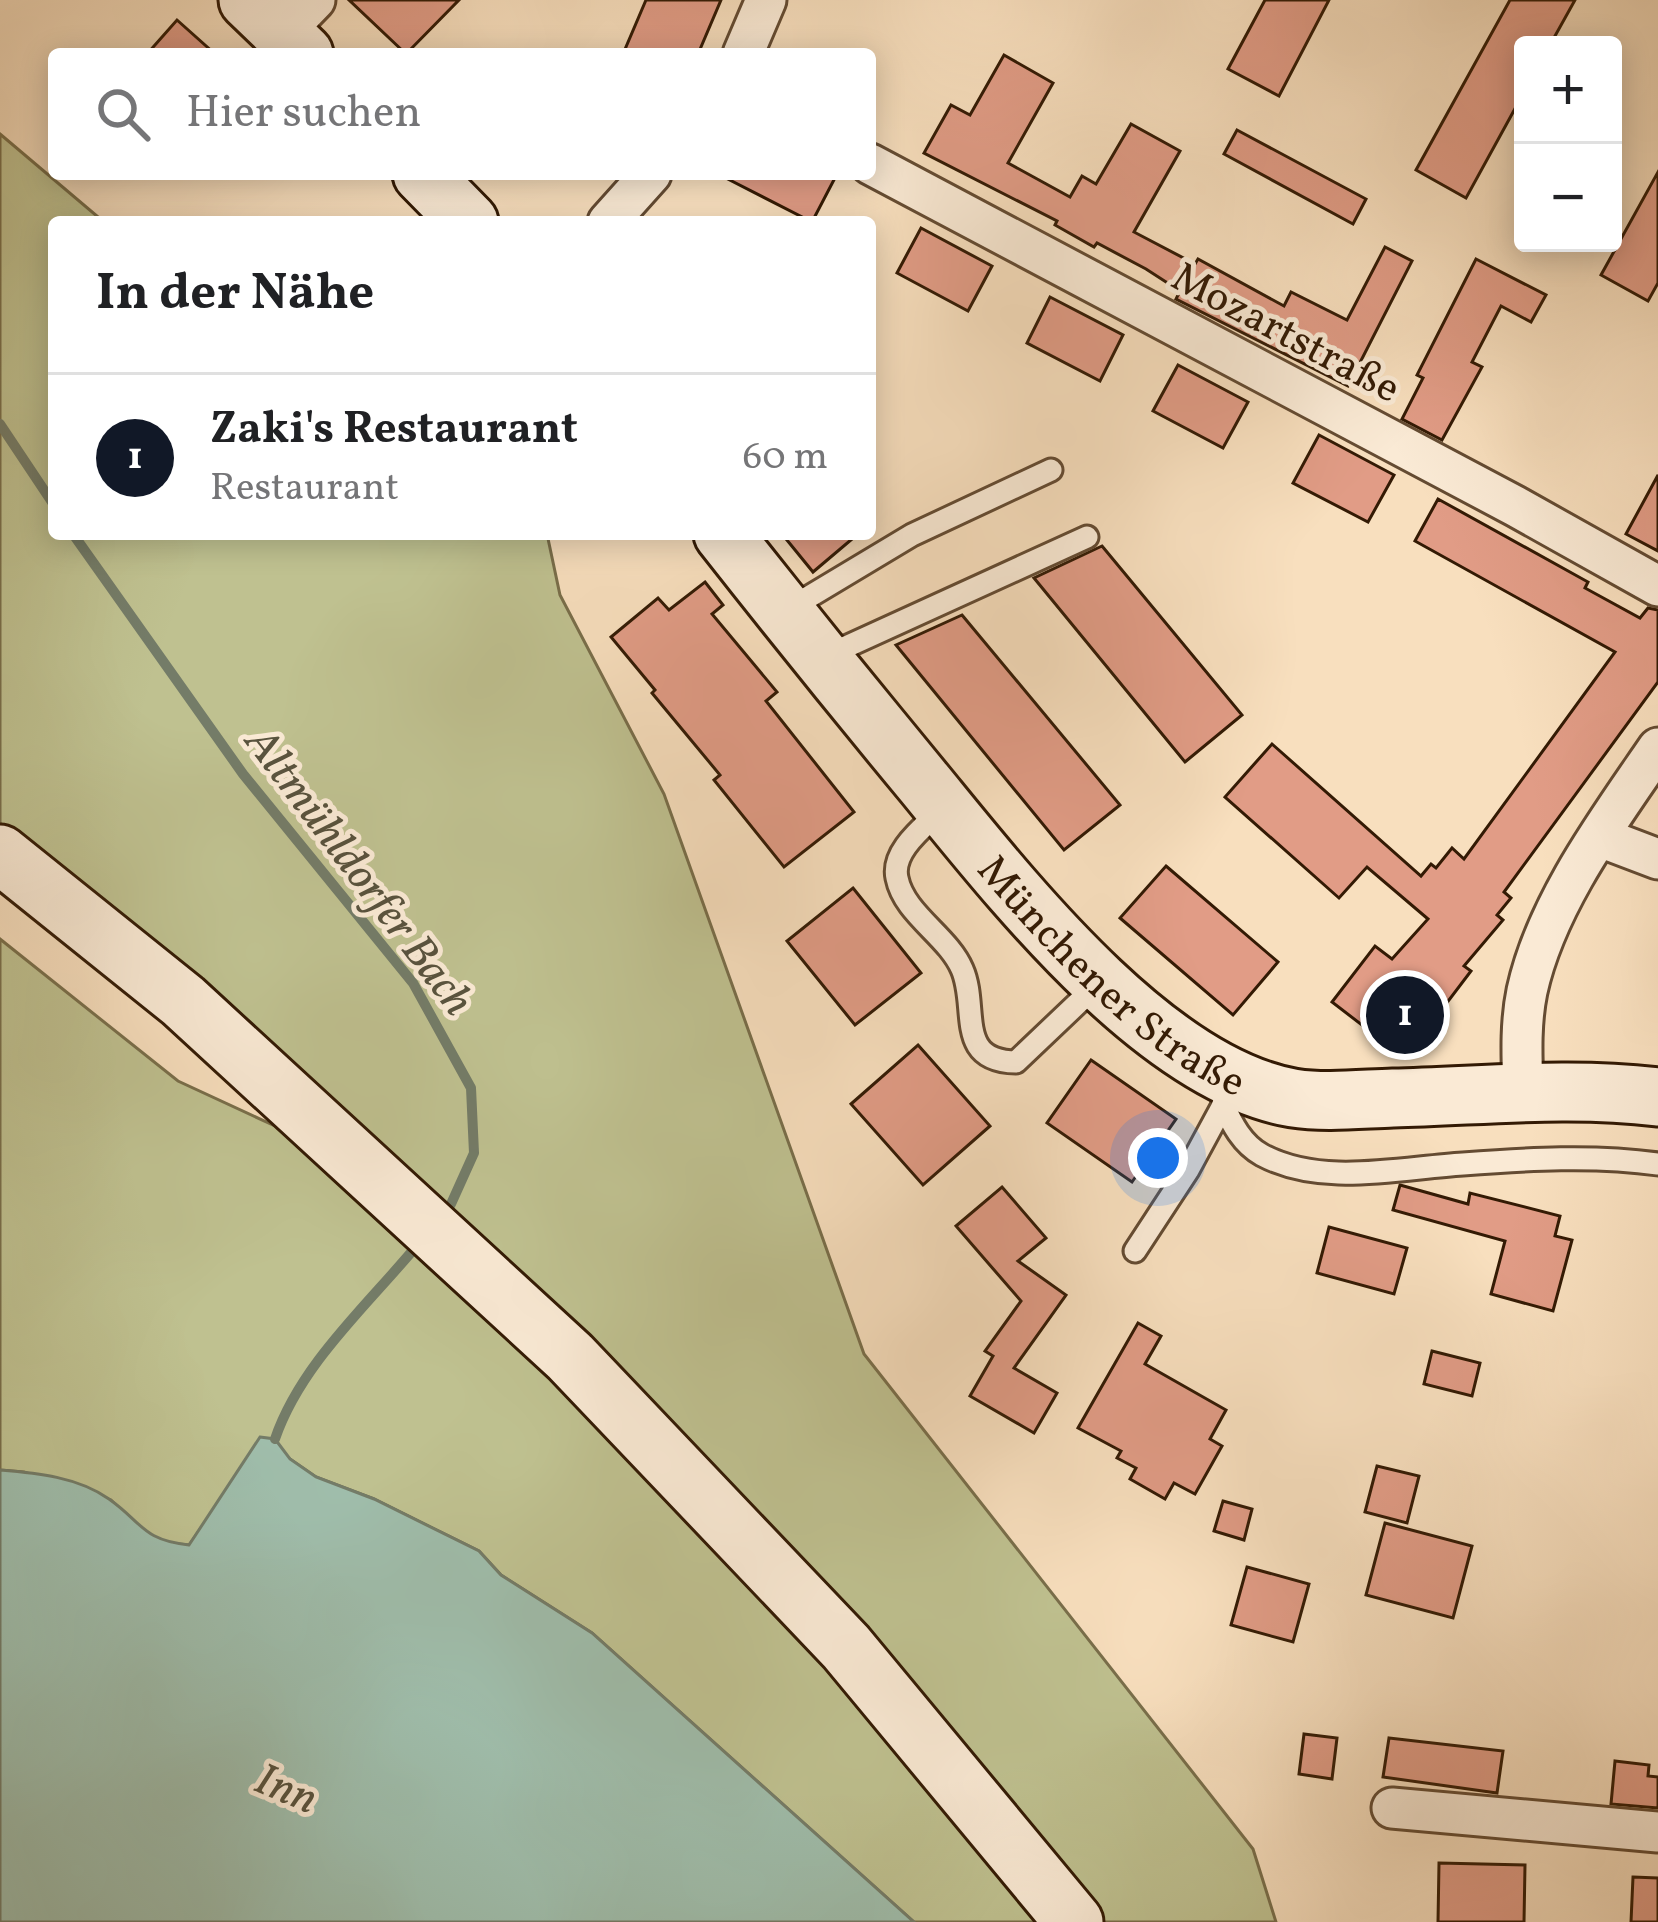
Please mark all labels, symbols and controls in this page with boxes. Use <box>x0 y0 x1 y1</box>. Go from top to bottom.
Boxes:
map controls <box>1514 36 1622 252</box>
button: + <box>1514 36 1622 144</box>
search box <box>48 48 876 180</box>
icon: search <box>90 81 156 147</box>
text: Hier suchen <box>186 83 421 146</box>
button: − <box>1514 144 1622 252</box>
street label: Mozartstraße <box>1160 250 1410 420</box>
text: In der Nähe <box>96 259 374 330</box>
text: Zaki's Restaurant <box>210 399 578 462</box>
text: 1 <box>127 431 143 485</box>
text: 60 m <box>743 431 828 485</box>
text: Restaurant <box>210 462 399 516</box>
water label: Altmühldorfer Bach <box>227 714 487 1030</box>
street label: Münchener Straße <box>961 844 1254 1114</box>
pin: 1 <box>1366 970 1444 1060</box>
your location <box>1128 1128 1188 1188</box>
water label: Inn <box>244 1750 326 1832</box>

